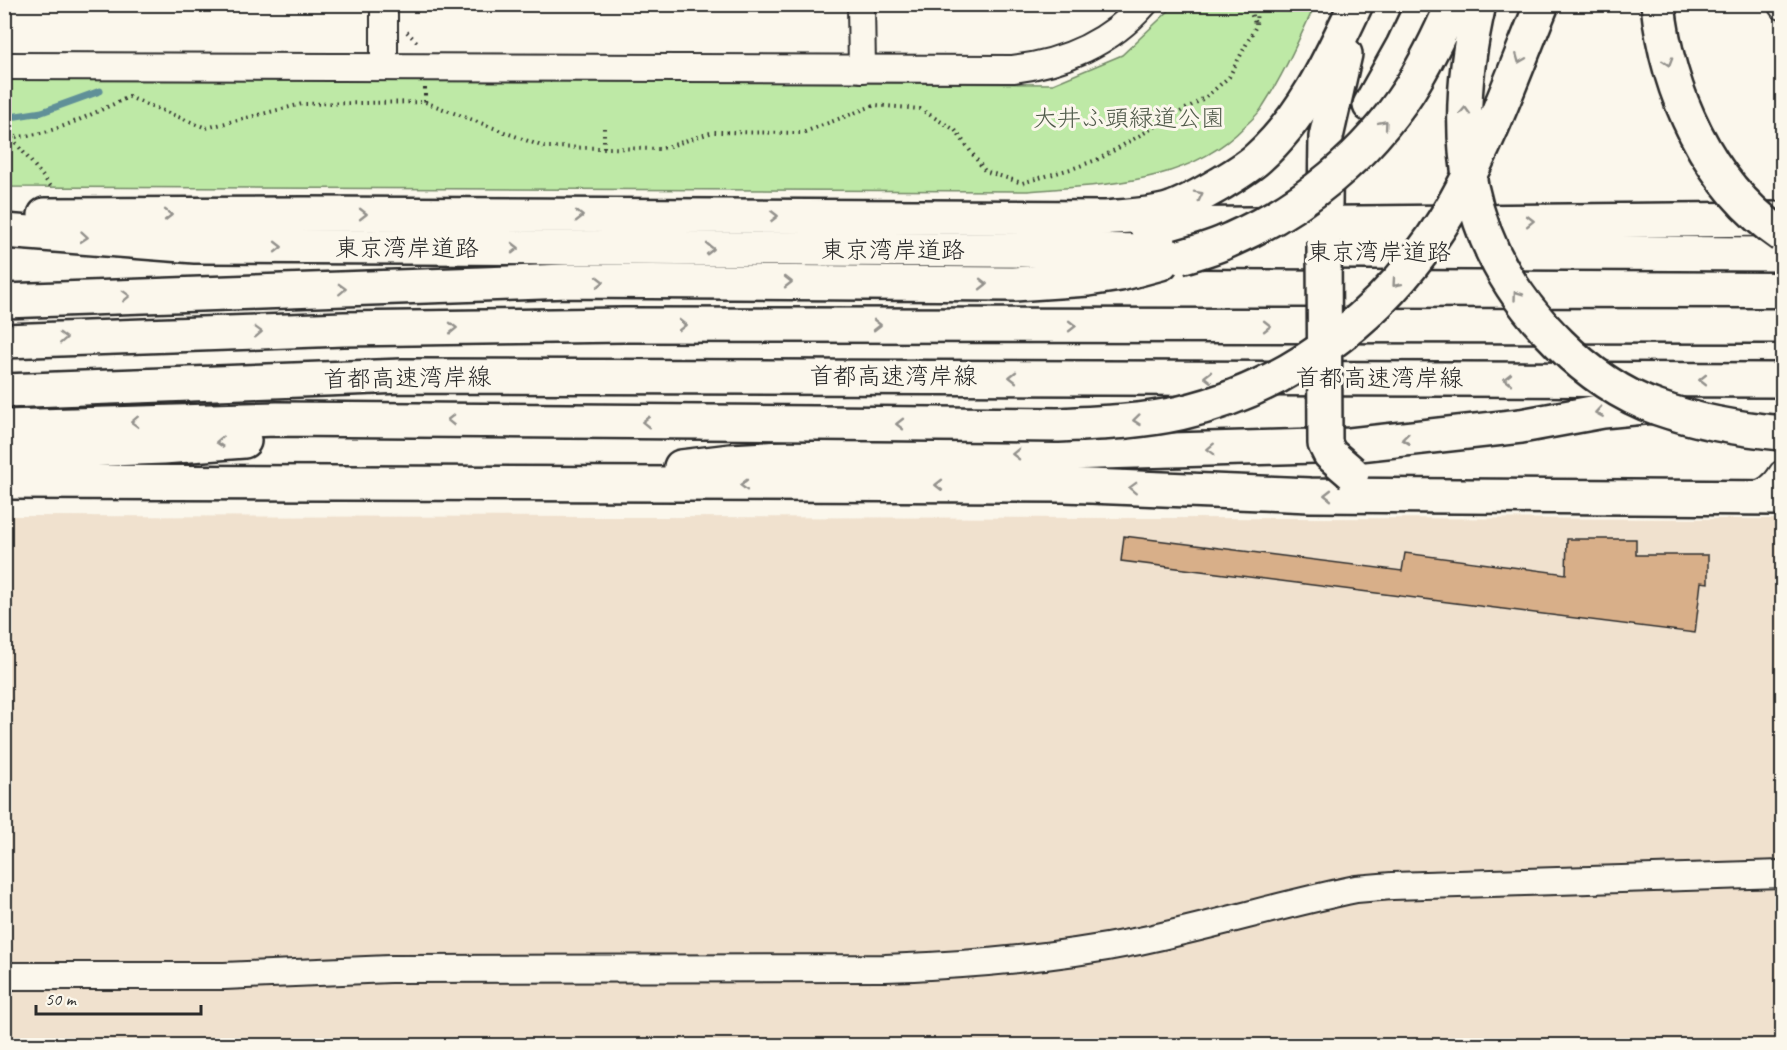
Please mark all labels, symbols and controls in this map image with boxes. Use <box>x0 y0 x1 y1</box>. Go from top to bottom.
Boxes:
one-way arrow <box>1515 52 1527 63</box>
one-way arrow <box>1661 56 1673 67</box>
park label: 大井ふ頭緑道公園 <box>1033 103 1225 133</box>
one-way arrow <box>1458 106 1471 115</box>
one-way arrow <box>1377 120 1388 131</box>
one-way arrow <box>1193 191 1204 203</box>
one-way arrow <box>163 208 172 221</box>
one-way arrow <box>358 208 367 221</box>
one-way arrow <box>574 209 583 222</box>
one-way arrow <box>769 210 778 223</box>
one-way arrow <box>1525 215 1534 228</box>
one-way arrow <box>79 230 88 243</box>
street label: 東京湾岸道路 <box>335 233 479 263</box>
street label: 東京湾岸道路 <box>821 235 965 265</box>
street label: 東京湾岸道路 <box>1307 237 1451 267</box>
one-way arrow <box>274 241 283 253</box>
one-way arrow <box>511 242 520 254</box>
one-way arrow <box>706 243 715 255</box>
one-way arrow <box>595 276 604 288</box>
one-way arrow <box>783 276 792 289</box>
one-way arrow <box>1392 276 1403 287</box>
one-way arrow <box>978 278 987 290</box>
one-way arrow <box>337 283 346 295</box>
one-way arrow <box>121 290 130 302</box>
one-way arrow <box>1513 291 1524 302</box>
one-way arrow <box>678 319 687 331</box>
one-way arrow <box>873 319 882 331</box>
one-way arrow <box>1068 320 1077 332</box>
one-way arrow <box>1263 320 1272 332</box>
one-way arrow <box>448 321 457 334</box>
one-way arrow <box>253 326 262 338</box>
one-way arrow <box>58 332 67 345</box>
street label: 首都高速湾岸線 <box>809 361 977 391</box>
street label: 首都高速湾岸線 <box>323 362 491 394</box>
street label: 首都高速湾岸線 <box>1295 363 1463 393</box>
one-way arrow <box>1009 371 1018 383</box>
one-way arrow <box>1204 371 1213 383</box>
one-way arrow <box>1504 373 1513 385</box>
one-way arrow <box>1699 373 1708 386</box>
one-way arrow <box>1594 405 1603 417</box>
one-way arrow <box>1132 413 1141 426</box>
one-way arrow <box>446 414 455 426</box>
one-way arrow <box>130 416 139 429</box>
one-way arrow <box>641 416 650 428</box>
one-way arrow <box>896 418 905 430</box>
one-way arrow <box>1401 432 1410 445</box>
one-way arrow <box>216 436 225 449</box>
one-way arrow <box>1207 443 1216 455</box>
one-way arrow <box>1012 448 1021 460</box>
one-way arrow <box>739 479 748 491</box>
one-way arrow <box>934 479 943 491</box>
one-way arrow <box>1129 482 1138 495</box>
one-way arrow <box>1324 489 1333 501</box>
scale bar <box>36 978 201 1016</box>
text: 50 m <box>45 988 78 1010</box>

